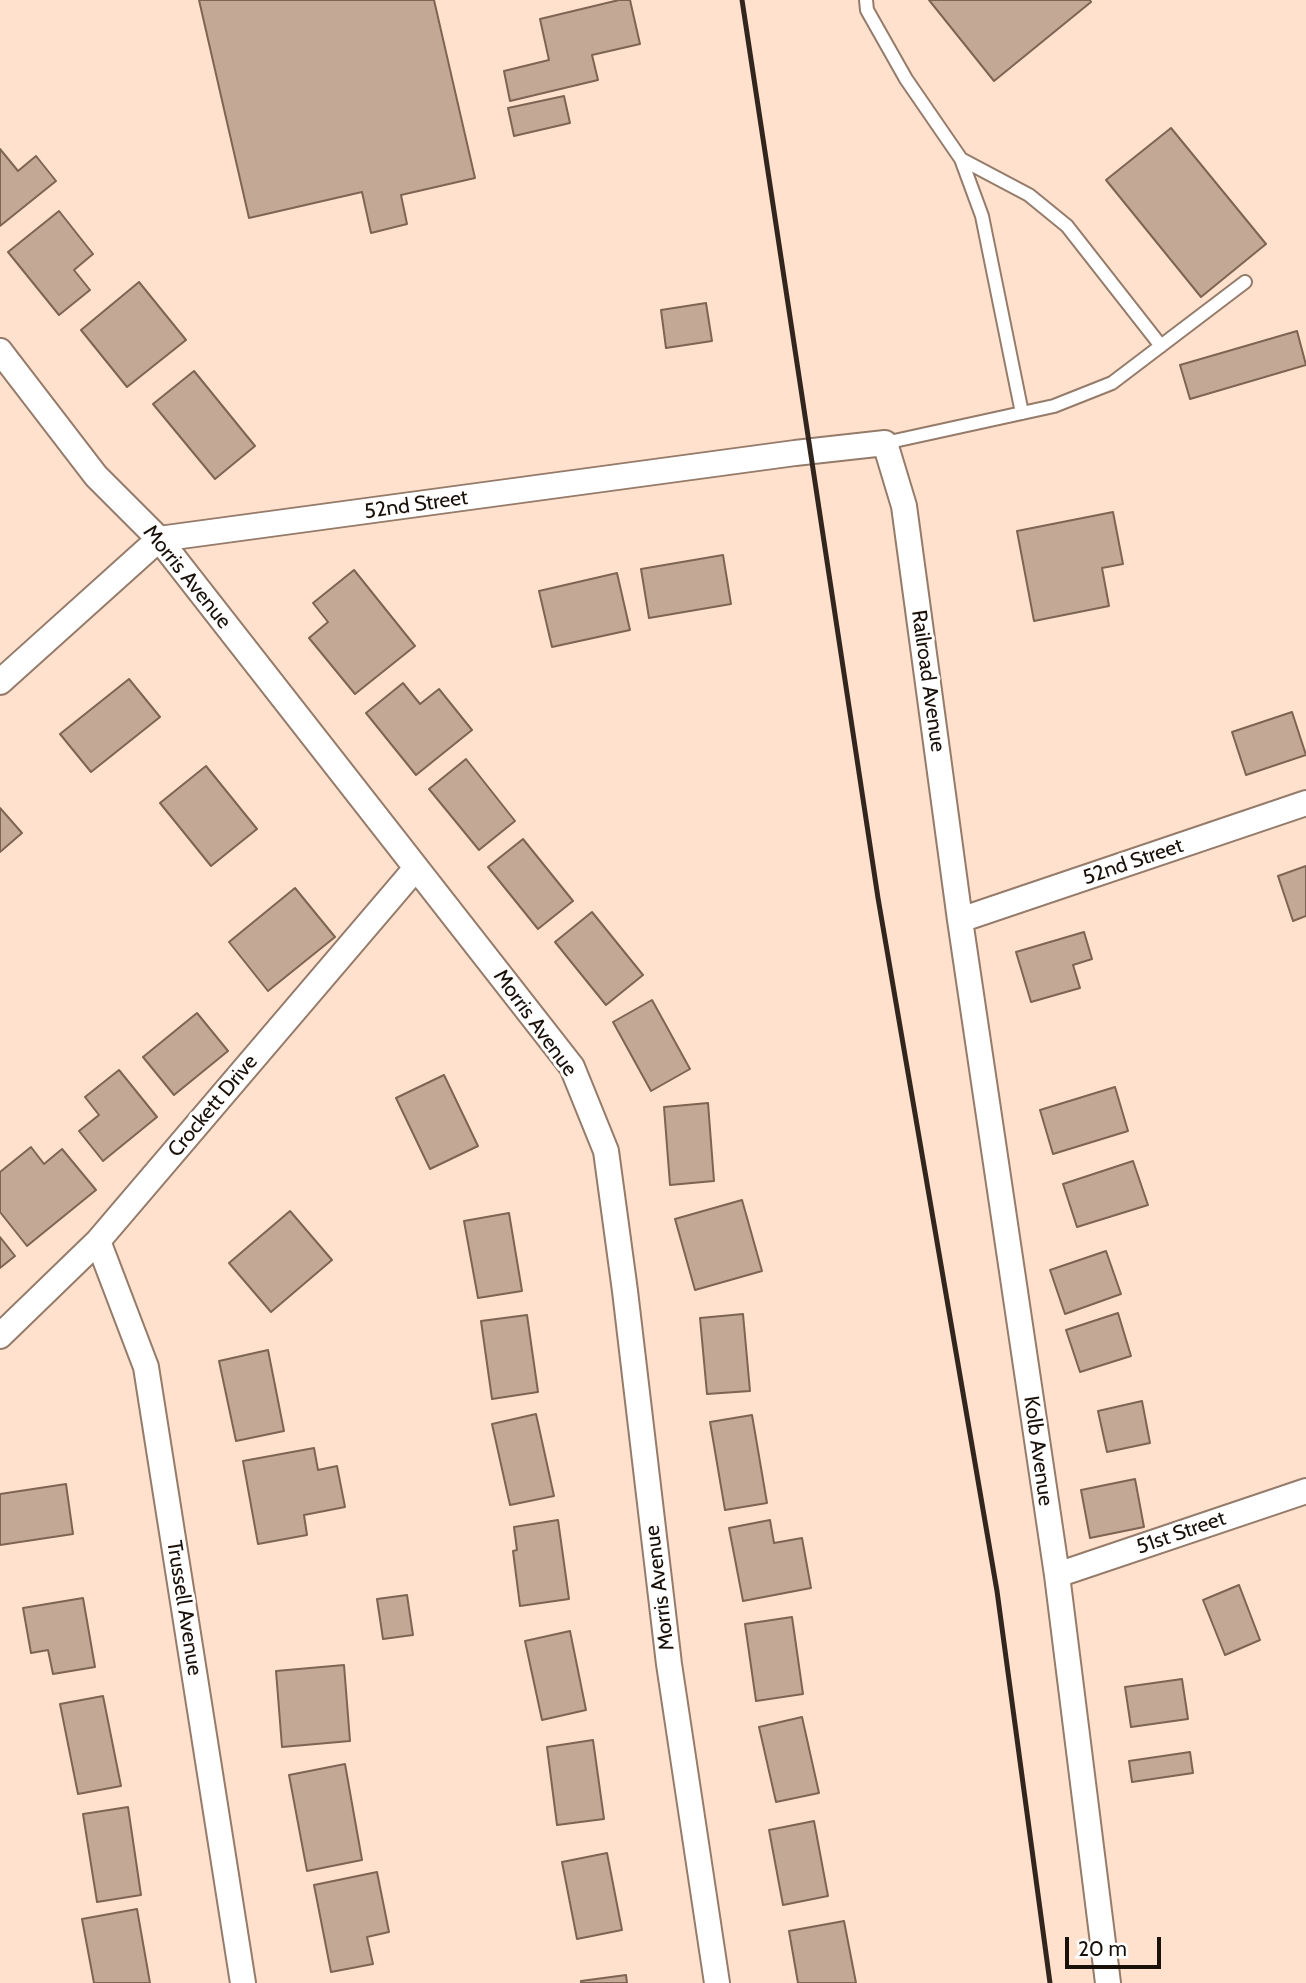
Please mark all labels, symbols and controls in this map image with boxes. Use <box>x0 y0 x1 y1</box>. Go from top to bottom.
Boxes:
street label: 52nd Street <box>363 485 469 525</box>
street label: Morris Avenue <box>138 520 236 634</box>
street label: Railroad Avenue <box>906 608 950 754</box>
street label: 52nd Street <box>1080 833 1186 891</box>
street label: Morris Avenue <box>488 965 582 1081</box>
street label: Crockett Drive <box>163 1050 263 1162</box>
street label: Kolb Avenue <box>1018 1394 1058 1508</box>
street label: 51st Street <box>1133 1506 1229 1560</box>
street label: Morris Avenue <box>640 1524 680 1652</box>
street label: Trussell Avenue <box>161 1539 207 1677</box>
scale bar <box>1068 1924 1164 1968</box>
text: 20 m <box>1078 1936 1127 1961</box>

